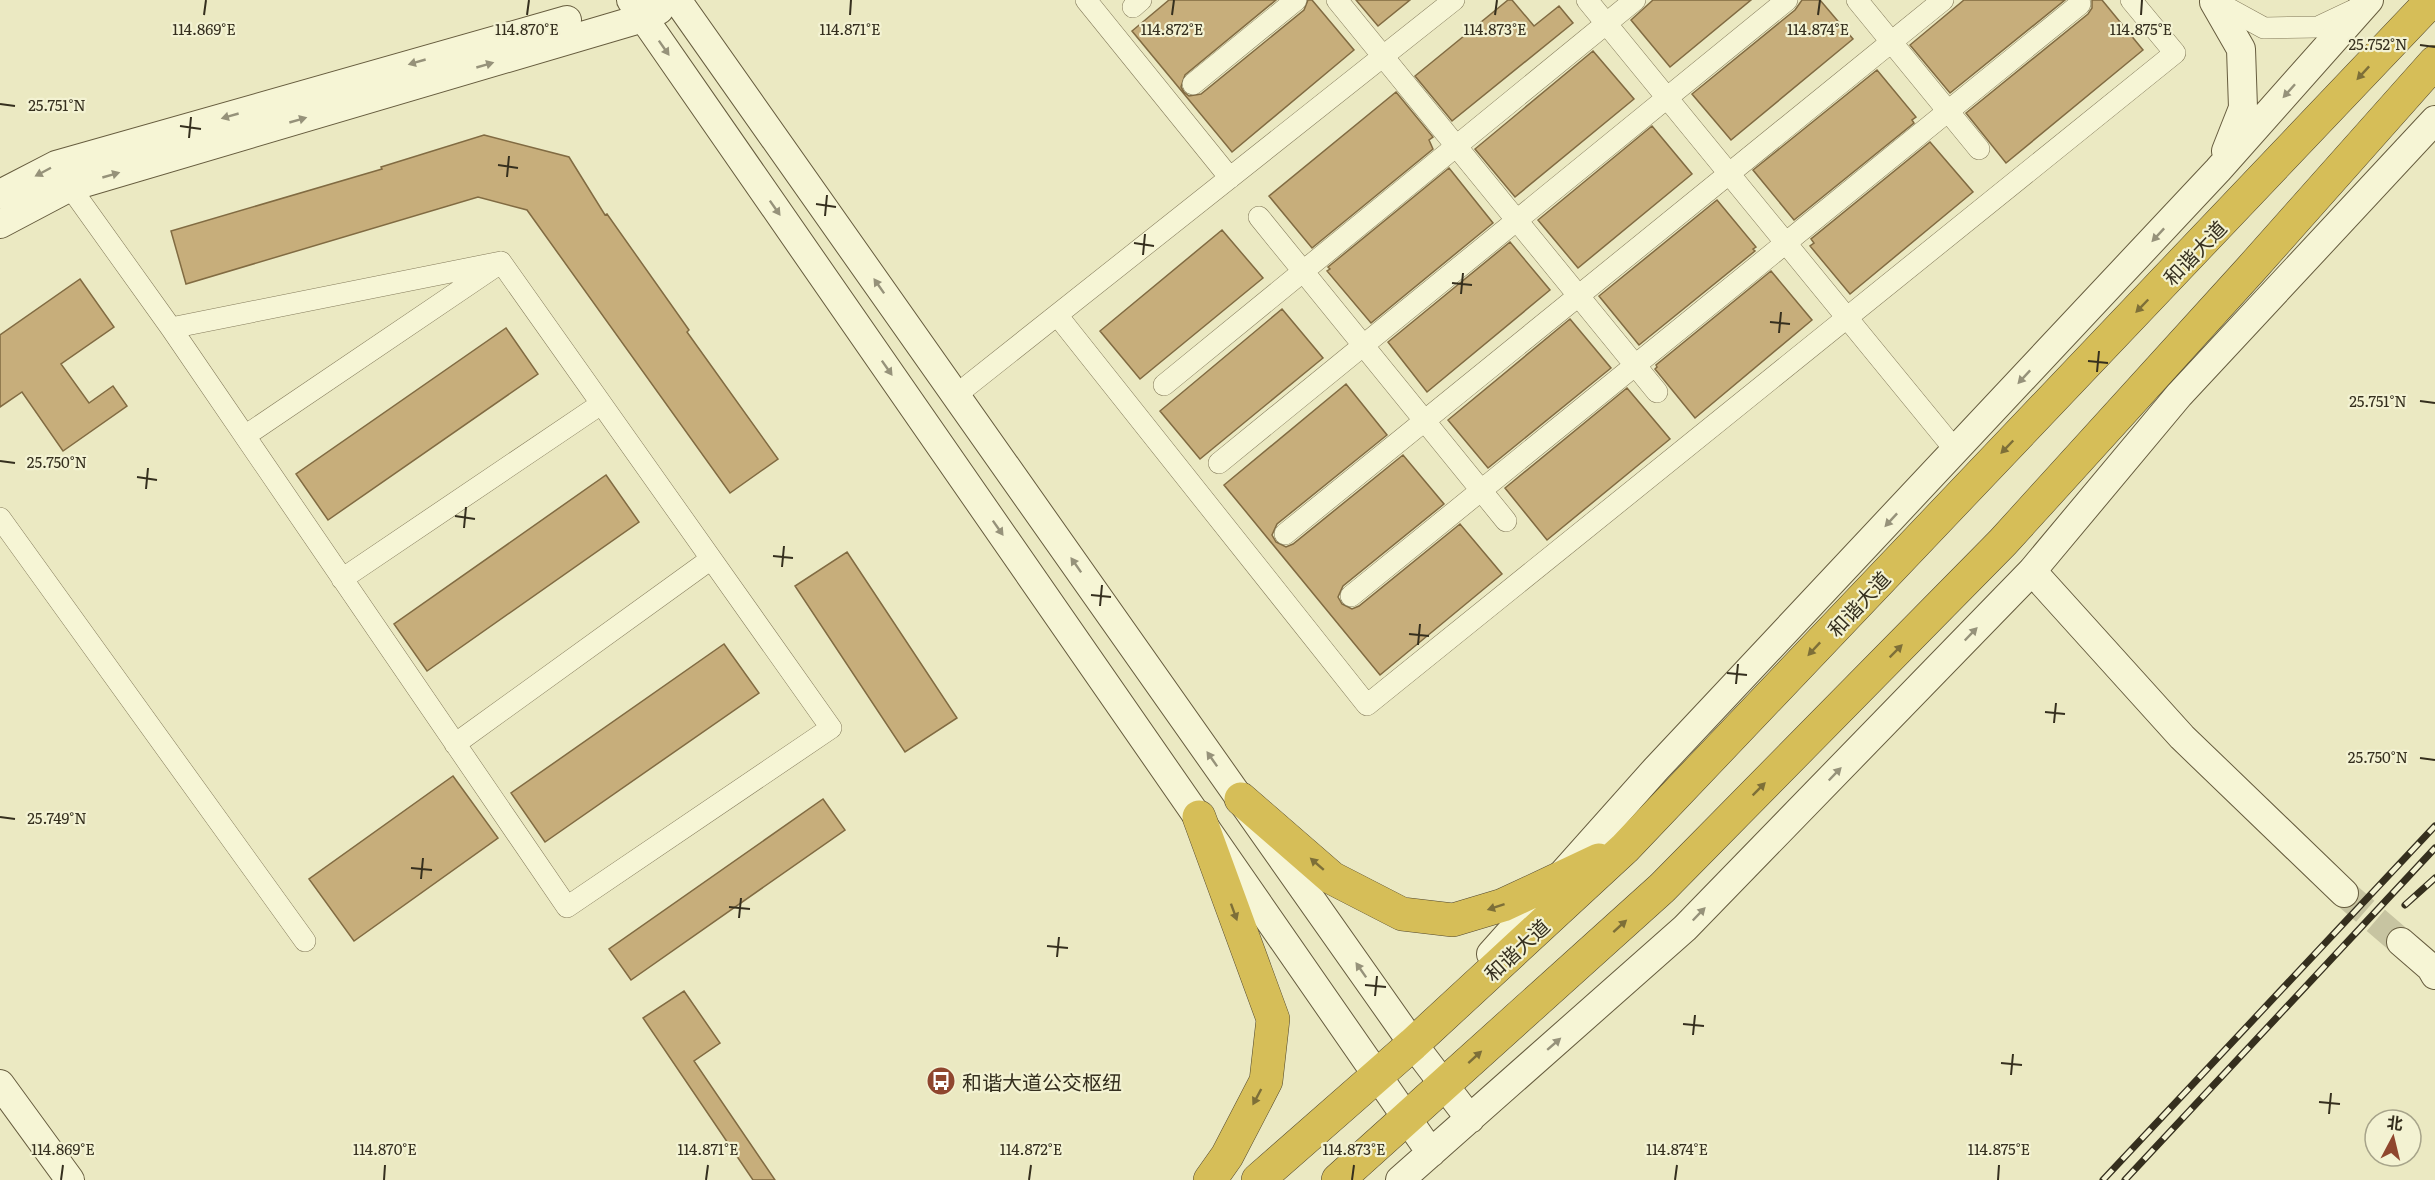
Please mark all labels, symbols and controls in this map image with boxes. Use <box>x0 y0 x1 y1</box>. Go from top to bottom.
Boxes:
text: 114.869°E <box>172 17 236 40</box>
text: 114.870°E <box>495 17 559 40</box>
text: 114.871°E <box>819 17 881 40</box>
text: 114.872°E <box>1141 17 1203 40</box>
text: 114.873°E <box>1463 17 1527 40</box>
text: 114.874°E <box>1787 17 1849 40</box>
text: 114.875°E <box>2110 17 2172 40</box>
text: 25.752°N <box>2348 32 2408 55</box>
one-way arrow <box>658 40 669 56</box>
one-way arrow <box>408 58 426 68</box>
one-way arrow <box>476 60 494 69</box>
one-way arrow <box>2356 66 2370 81</box>
one-way arrow <box>2283 83 2296 98</box>
text: 25.751°N <box>28 93 86 116</box>
one-way arrow <box>221 111 239 121</box>
one-way arrow <box>289 115 307 124</box>
one-way arrow <box>35 167 52 177</box>
one-way arrow <box>102 170 120 179</box>
one-way arrow <box>769 200 781 216</box>
street label: 和谐大道 <box>2155 213 2233 291</box>
one-way arrow <box>2151 228 2165 242</box>
one-way arrow <box>873 278 885 294</box>
one-way arrow <box>2135 299 2149 314</box>
one-way arrow <box>881 360 893 376</box>
one-way arrow <box>2017 370 2031 385</box>
text: 25.751°N <box>2349 389 2407 412</box>
one-way arrow <box>2000 439 2014 453</box>
text: 25.750°N <box>27 450 87 473</box>
one-way arrow <box>1884 512 1898 527</box>
one-way arrow <box>992 520 1004 536</box>
one-way arrow <box>1071 557 1082 573</box>
street label: 和谐大道 <box>1820 564 1896 642</box>
one-way arrow <box>1963 627 1977 641</box>
one-way arrow <box>1808 641 1822 655</box>
one-way arrow <box>1888 644 1902 658</box>
text: 25.750°N <box>2348 745 2408 768</box>
one-way arrow <box>1206 751 1218 767</box>
one-way arrow <box>1828 766 1842 781</box>
one-way arrow <box>1752 782 1766 797</box>
text: 25.749°N <box>27 806 87 829</box>
one-way arrow <box>1310 858 1325 871</box>
one-way arrow <box>1230 903 1239 921</box>
one-way arrow <box>1487 903 1505 912</box>
one-way arrow <box>1692 906 1706 921</box>
street label: 和谐大道 <box>1477 911 1555 987</box>
one-way arrow <box>1612 920 1627 933</box>
one-way arrow <box>1355 962 1367 978</box>
one-way arrow <box>1546 1038 1561 1051</box>
one-way arrow <box>1467 1051 1482 1064</box>
bus stop icon: 和谐大道公交枢纽 <box>925 1065 957 1097</box>
place label: 和谐大道公交枢纽 <box>962 1066 1122 1096</box>
one-way arrow <box>1252 1089 1262 1106</box>
north arrow <box>2363 1108 2423 1168</box>
text: 北 <box>2386 1109 2404 1135</box>
text: 114.869°E <box>31 1137 95 1160</box>
text: 114.870°E <box>353 1137 417 1160</box>
text: 114.871°E <box>677 1137 739 1160</box>
text: 114.872°E <box>1000 1137 1062 1160</box>
text: 114.873°E <box>1322 1137 1386 1160</box>
text: 114.874°E <box>1646 1137 1708 1160</box>
text: 114.875°E <box>1968 1137 2030 1160</box>

